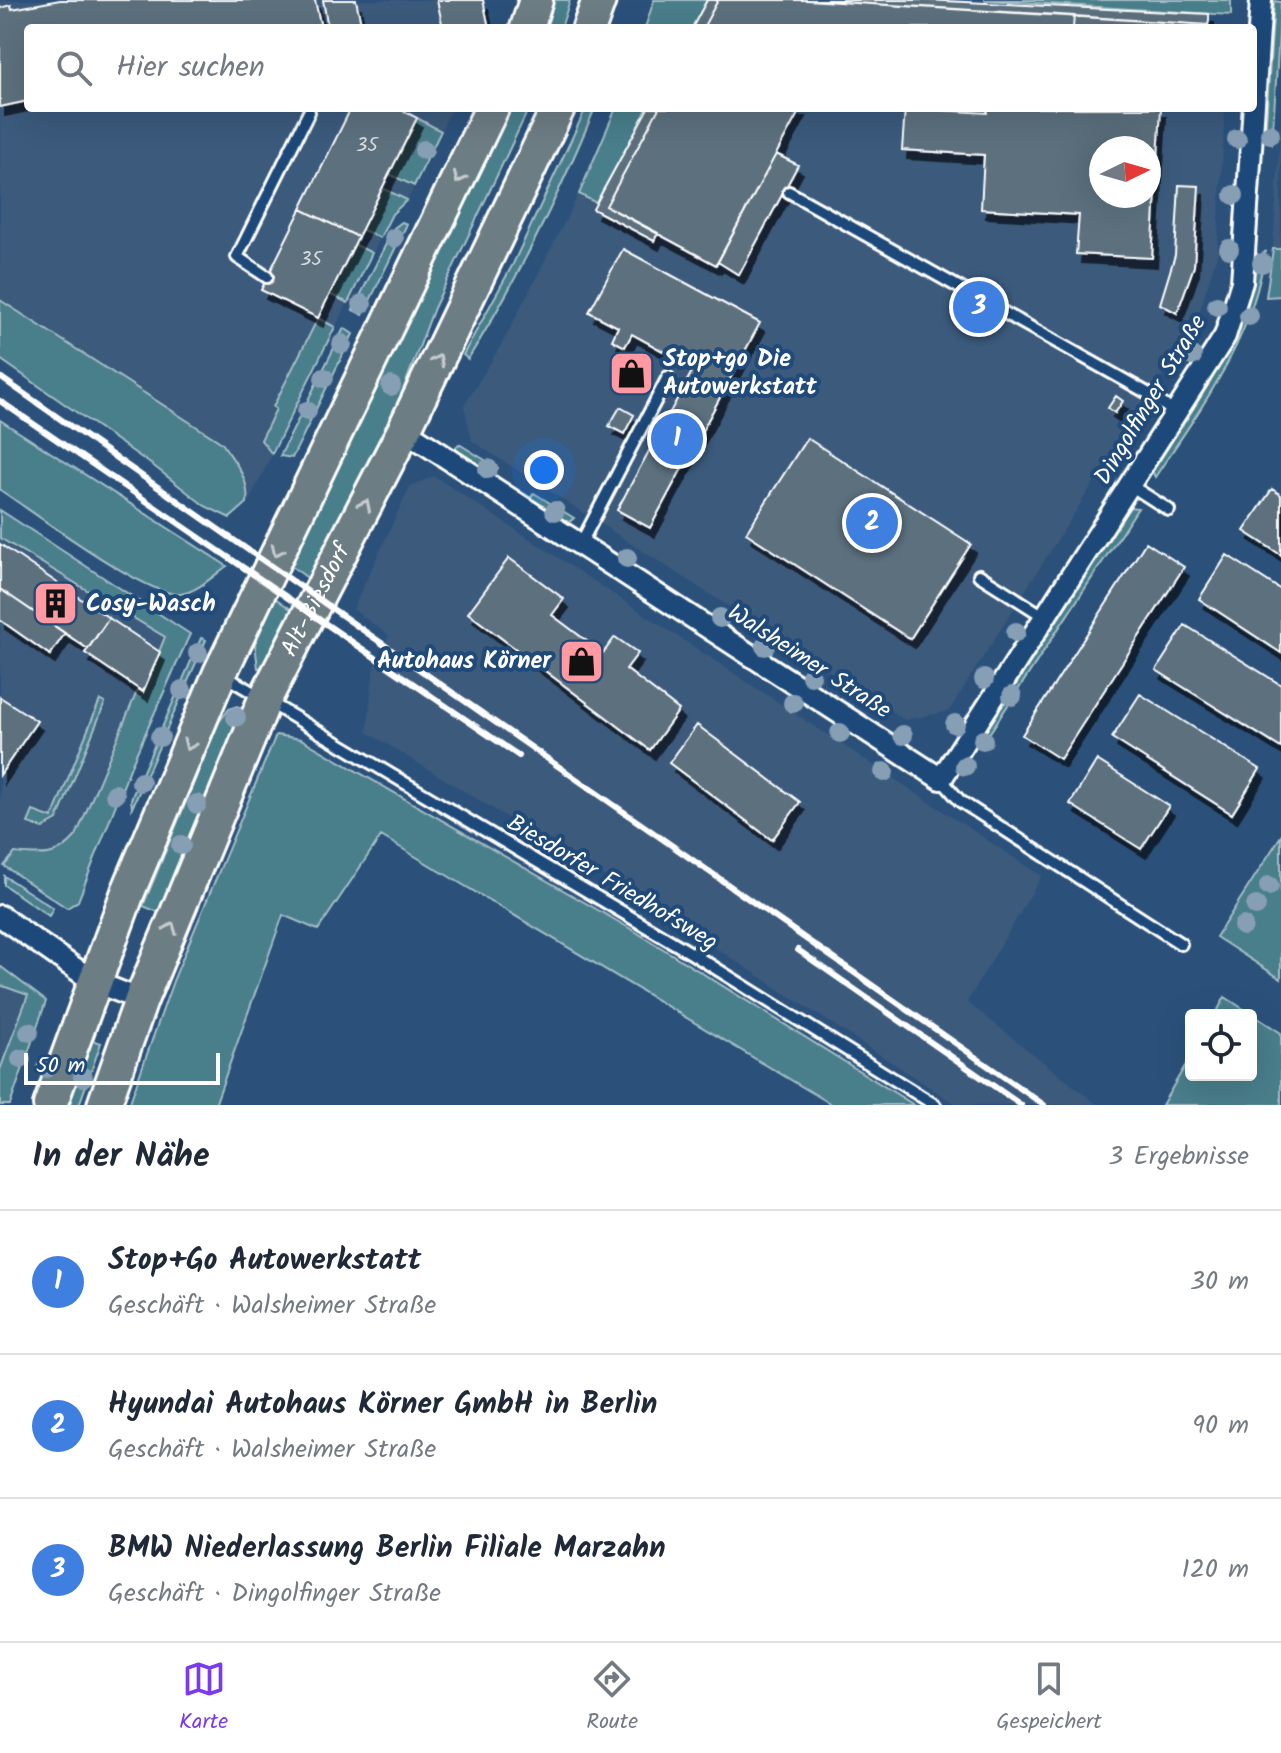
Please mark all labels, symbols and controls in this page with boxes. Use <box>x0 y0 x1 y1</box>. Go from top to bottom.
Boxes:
search box <box>24 24 1257 112</box>
text: Hier suchen <box>116 44 265 92</box>
icon: search <box>52 46 96 90</box>
house number: 35 <box>356 130 379 162</box>
north arrow <box>1089 136 1161 208</box>
one-way arrow <box>453 170 468 185</box>
house number: 35 <box>300 244 323 276</box>
pin: 3 <box>953 277 1005 337</box>
street label: Dingolfinger Straße <box>1084 307 1218 493</box>
place label: Stop+go Die Autowerkstatt <box>663 340 818 407</box>
shop icon: Stop+go Die Autowerkstatt <box>608 349 656 397</box>
one-way arrow <box>428 354 444 369</box>
pin: 1 <box>651 409 703 469</box>
your location <box>524 450 564 490</box>
pin: 2 <box>846 493 898 553</box>
one-way arrow <box>355 499 371 514</box>
street label: Alt-Biesdorf <box>271 534 363 664</box>
one-way arrow <box>271 542 287 557</box>
building icon: Cosy-Wasch <box>31 580 79 628</box>
place label: Cosy-Wasch <box>86 585 216 624</box>
street label: Walsheimer Straße <box>719 594 899 730</box>
shop icon: Autohaus Körner <box>558 637 606 685</box>
place label: Autohaus Körner <box>377 642 552 681</box>
one-way arrow <box>183 737 199 751</box>
street label: Biesdorfer Friedhofsweg <box>499 804 725 962</box>
one-way arrow <box>161 922 178 936</box>
map controls <box>1185 1009 1257 1081</box>
button: locate <box>1185 1009 1257 1081</box>
scale bar <box>24 1049 220 1085</box>
text: 50 m <box>36 1049 85 1084</box>
text: In der Nähe <box>32 1130 210 1184</box>
text: 3 Ergebnisse <box>1108 1136 1249 1178</box>
text: Stop+Go Autowerkstatt <box>108 1237 421 1285</box>
text: 1 <box>54 1261 62 1303</box>
text: 30 m <box>1190 1261 1249 1303</box>
text: Geschäft · Walsheimer Straße <box>108 1285 436 1327</box>
text: Hyundai Autohaus Körner GmbH in Berlin <box>108 1381 657 1429</box>
text: 2 <box>50 1405 66 1447</box>
text: 90 m <box>1192 1405 1249 1447</box>
text: Geschäft · Walsheimer Straße <box>108 1429 436 1471</box>
text: BMW Niederlassung Berlin Filiale Marzahn <box>108 1525 666 1573</box>
text: 3 <box>51 1549 65 1591</box>
text: 120 m <box>1182 1549 1249 1591</box>
text: Geschäft · Dingolfinger Straße <box>108 1573 441 1615</box>
tab: Karte <box>179 1657 228 1740</box>
tab: Route <box>586 1657 638 1740</box>
tab: Gespeichert <box>996 1657 1102 1740</box>

